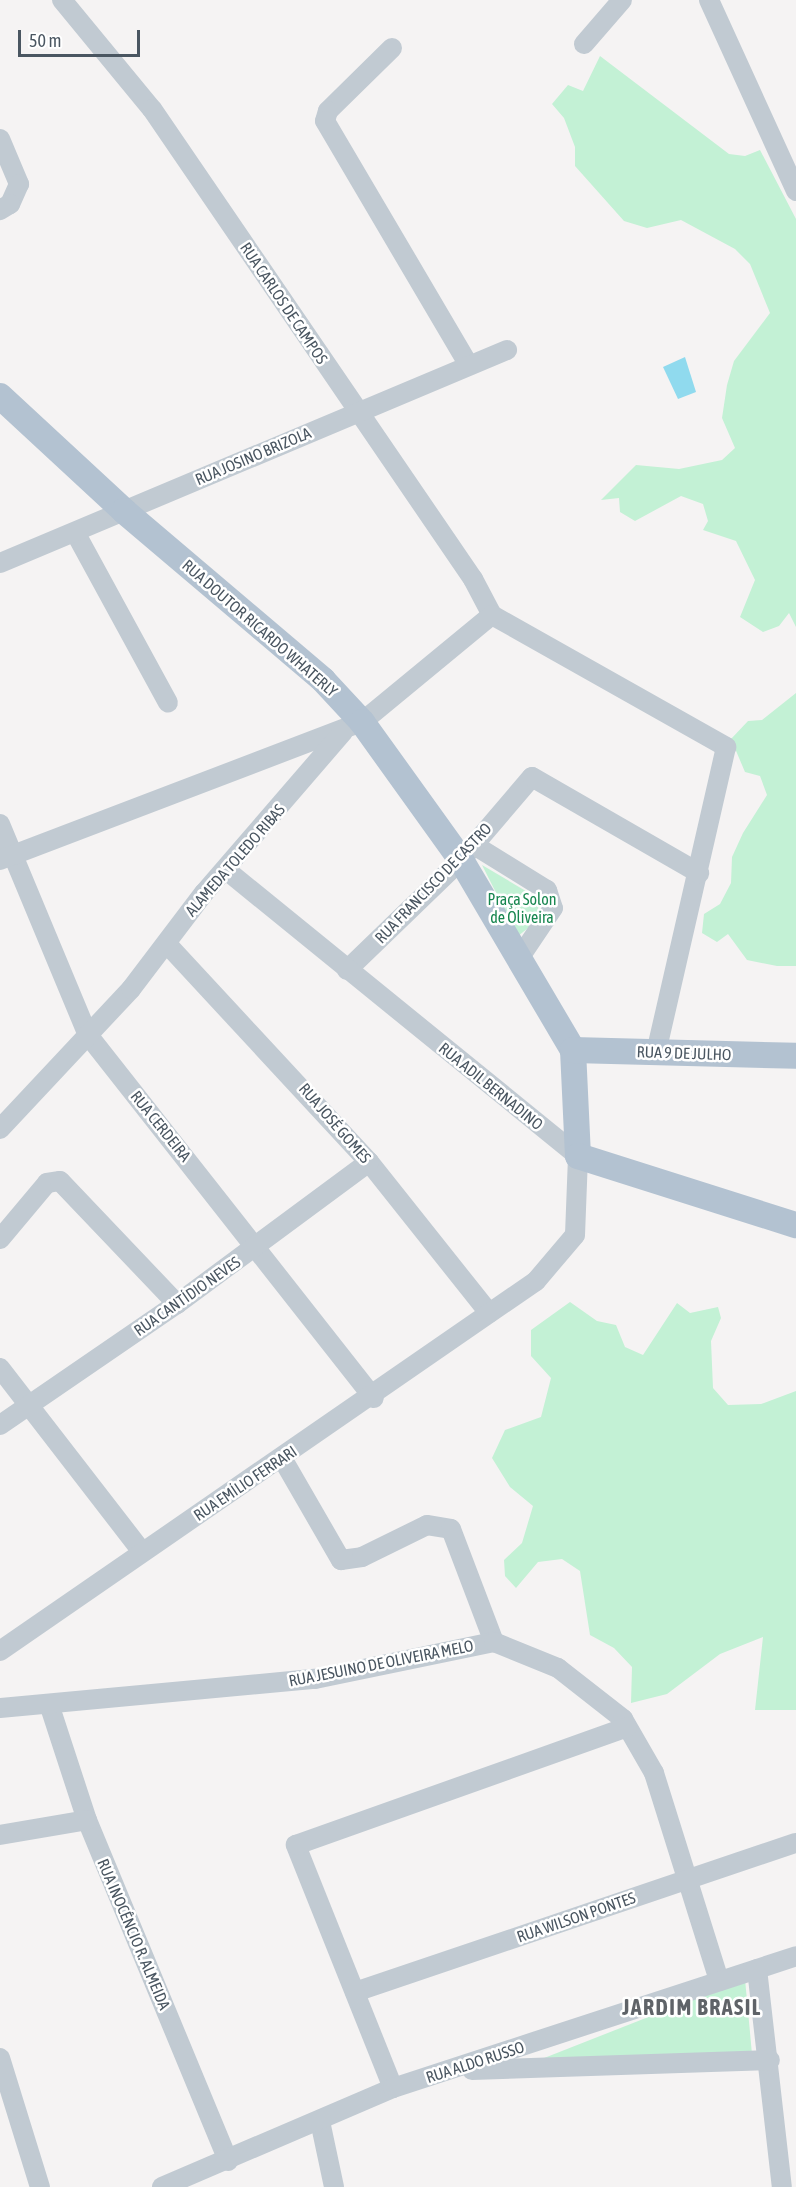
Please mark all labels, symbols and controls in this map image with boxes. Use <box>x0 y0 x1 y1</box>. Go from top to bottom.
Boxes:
scale bar <box>21 18 142 56</box>
text: 50 m <box>29 30 61 51</box>
street label: RUA CARLOS DE CAMPOS <box>236 239 332 367</box>
street label: RUA JOSINO BRIZOLA <box>192 423 314 489</box>
street label: RUA DOUTOR RICARDO WHATERLY <box>179 555 341 701</box>
street label: ALAMEDA TOLEDO RIBAS <box>181 800 289 920</box>
street label: RUA FRANCISCO DE CASTRO <box>371 819 495 947</box>
park label: Praça Solon de Oliveira <box>488 889 556 927</box>
street label: RUA ADIL BERNADINO <box>435 1038 547 1134</box>
street label: RUA 9 DE JULHO <box>636 1042 732 1064</box>
street label: RUA JOSÉ GOMES <box>295 1079 375 1167</box>
street label: RUA CERDEIRA <box>127 1087 195 1165</box>
street label: RUA CANTÍDIO NEVES <box>130 1252 244 1340</box>
street label: RUA EMÍLIO FERRARI <box>190 1441 300 1525</box>
street label: RUA JESUINO DE OLIVEIRA MELO <box>287 1636 475 1690</box>
street label: RUA INOCÊNCIO R. ALMEIDA <box>93 1856 175 2012</box>
street label: RUA WILSON PONTES <box>514 1888 638 1946</box>
district label: JARDIM BRASIL <box>622 1995 762 2021</box>
street label: RUA ALDO RUSSO <box>423 2037 527 2087</box>

